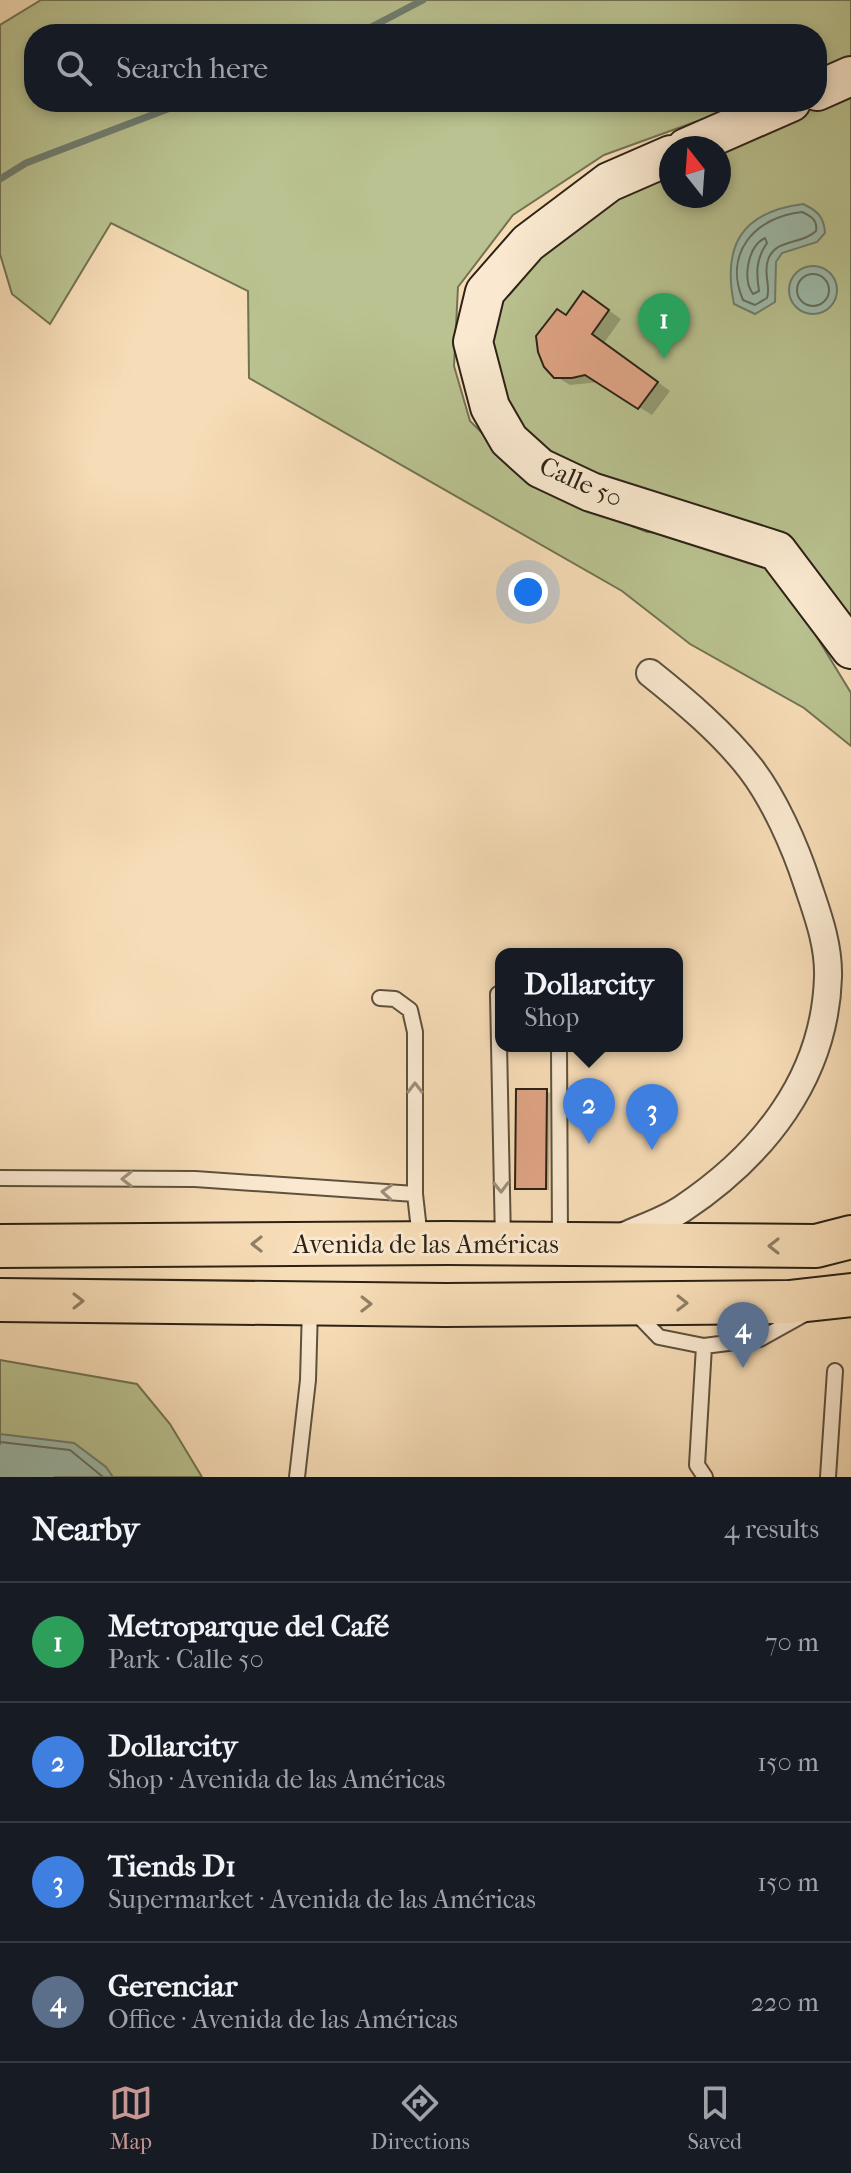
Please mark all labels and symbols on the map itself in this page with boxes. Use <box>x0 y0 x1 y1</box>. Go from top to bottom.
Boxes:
north arrow <box>659 136 731 208</box>
pin: 1 <box>638 293 690 359</box>
street label: Calle 50 <box>535 450 627 514</box>
your location <box>508 572 548 612</box>
pin: 2 <box>563 1078 615 1144</box>
one-way arrow <box>406 1081 424 1094</box>
pin: 3 <box>626 1084 678 1150</box>
one-way arrow <box>120 1170 133 1188</box>
one-way arrow <box>493 1181 510 1194</box>
one-way arrow <box>380 1184 393 1201</box>
street label: Avenida de las Américas <box>292 1229 559 1260</box>
one-way arrow <box>250 1235 263 1253</box>
one-way arrow <box>767 1237 780 1255</box>
one-way arrow <box>72 1292 85 1309</box>
one-way arrow <box>676 1294 689 1312</box>
one-way arrow <box>360 1295 373 1313</box>
pin: 4 <box>717 1302 769 1368</box>

